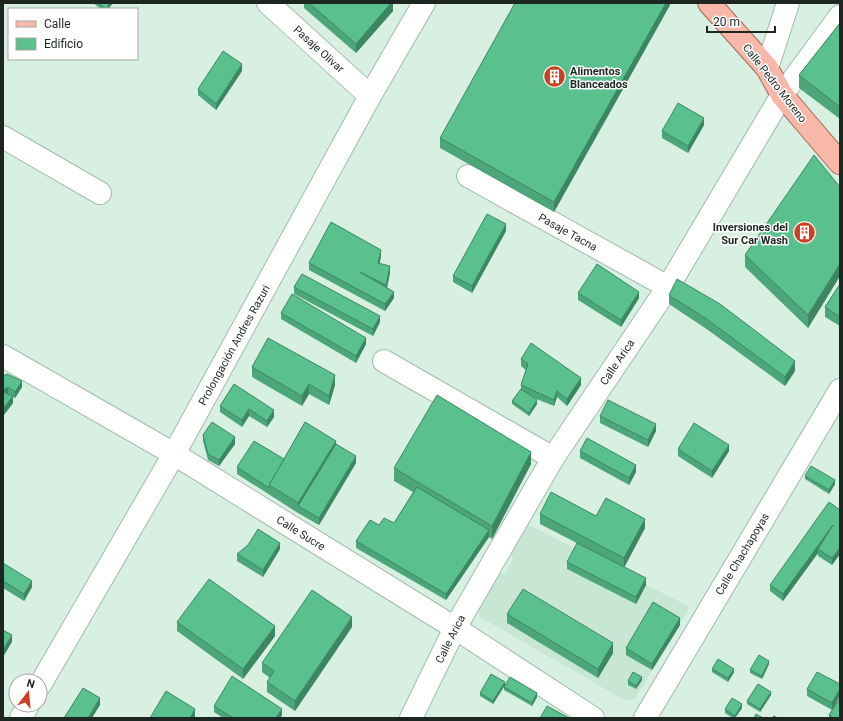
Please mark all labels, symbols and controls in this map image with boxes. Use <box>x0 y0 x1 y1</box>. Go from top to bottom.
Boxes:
legend <box>8 8 138 60</box>
scale bar <box>707 8 775 34</box>
text: 20 m <box>713 15 740 29</box>
text: Calle <box>44 17 71 31</box>
street label: Pasaje Olivar <box>291 23 347 76</box>
text: Edificio <box>44 37 83 51</box>
street label: Calle Pedro Moreno <box>740 41 809 125</box>
building icon: Alimentos Blanceados <box>542 64 568 90</box>
place label: Alimentos Blanceados <box>570 65 628 91</box>
street label: Pasaje Tacna <box>536 211 599 254</box>
building icon: Inversiones del Sur Car Wash <box>791 220 817 246</box>
place label: Inversiones del Sur Car Wash <box>713 221 788 247</box>
street label: Prolongación Andres Razuri <box>196 283 273 408</box>
street label: Calle Arica <box>597 337 637 388</box>
street label: Calle Chachapoyas <box>713 511 772 598</box>
street label: Calle Sucre <box>274 513 328 554</box>
street label: Calle Arica <box>433 613 468 666</box>
north arrow <box>8 673 48 713</box>
text: N <box>25 677 36 691</box>

